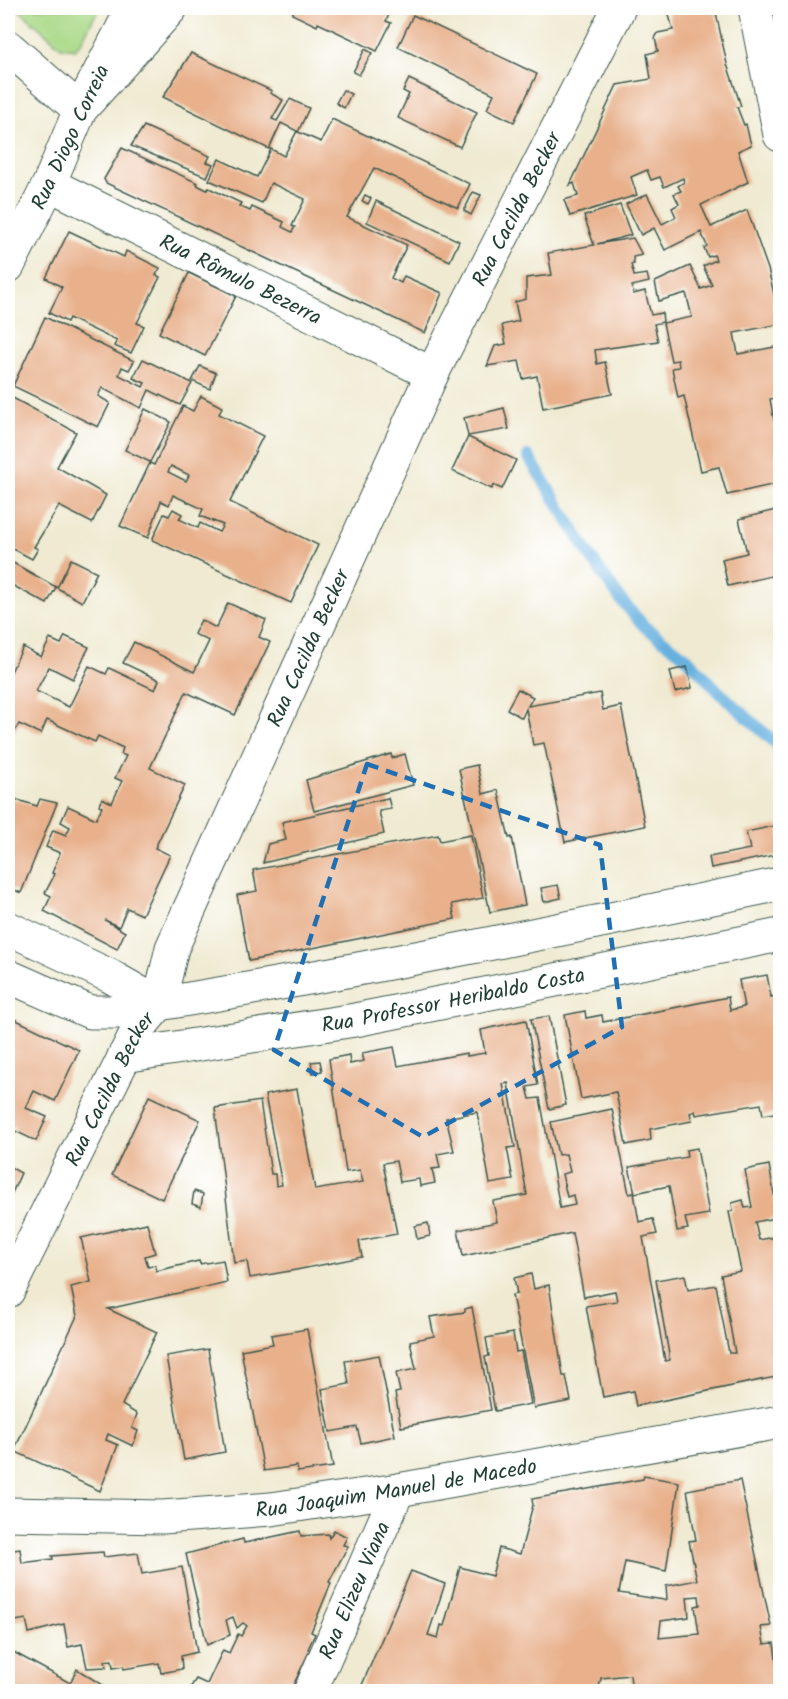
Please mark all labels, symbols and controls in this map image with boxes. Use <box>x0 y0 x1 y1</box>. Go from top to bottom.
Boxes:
street label: Rua Diogo Correia <box>23 60 119 216</box>
street label: Rua Cacilda Becker <box>464 126 571 293</box>
street label: Rua Rômulo Bezerra <box>153 226 327 335</box>
street label: Rua Cacilda Becker <box>259 563 360 733</box>
street label: Rua Professor Heribaldo Costa <box>319 959 588 1043</box>
street label: Rua Cacilda Becker <box>57 1004 164 1173</box>
street label: Rua Joaquim Manuel de Macedo <box>254 1451 539 1528</box>
street label: Rua Elizeu Viana <box>311 1517 400 1665</box>

